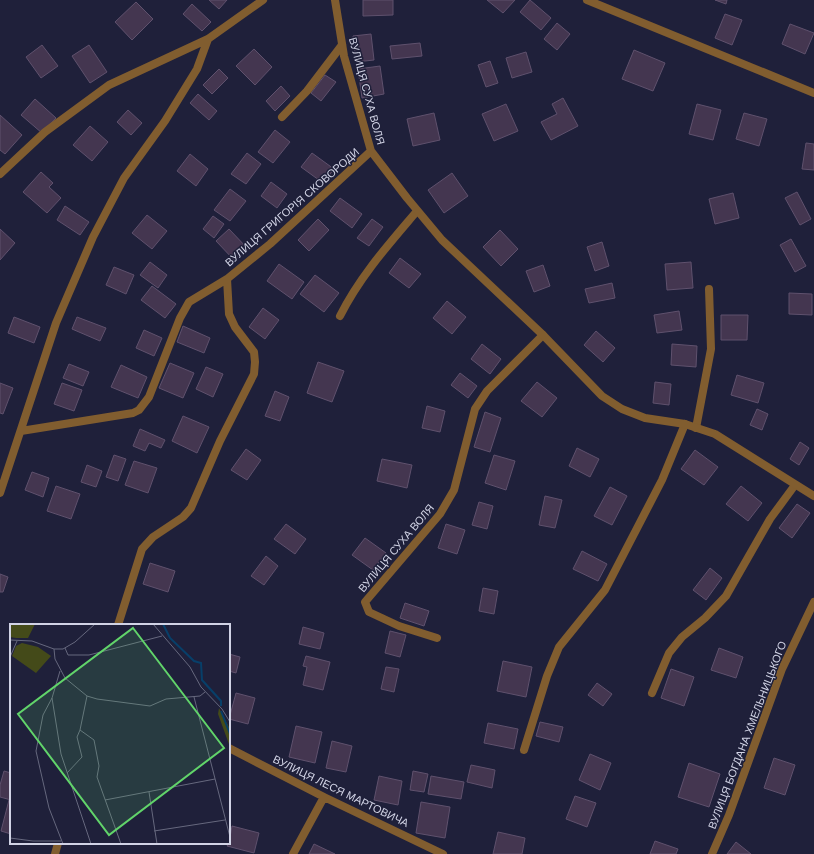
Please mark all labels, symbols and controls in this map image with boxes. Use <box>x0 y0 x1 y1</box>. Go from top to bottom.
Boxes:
street label: ВУЛИЦЯ СУХА ВОЛЯ <box>347 36 387 146</box>
street label: ВУЛИЦЯ ГРИГОРІЯ СКОВОРОДИ <box>223 146 361 268</box>
street label: ВУЛИЦЯ СУХА ВОЛЯ <box>356 502 436 594</box>
inset map <box>10 624 230 844</box>
street label: ВУЛИЦЯ БОГДАНА ХМЕЛЬНИЦЬКОГО <box>706 639 789 831</box>
street label: ВУЛИЦЯ ЛЕСЯ МАРТОВИЧА <box>271 753 411 829</box>

